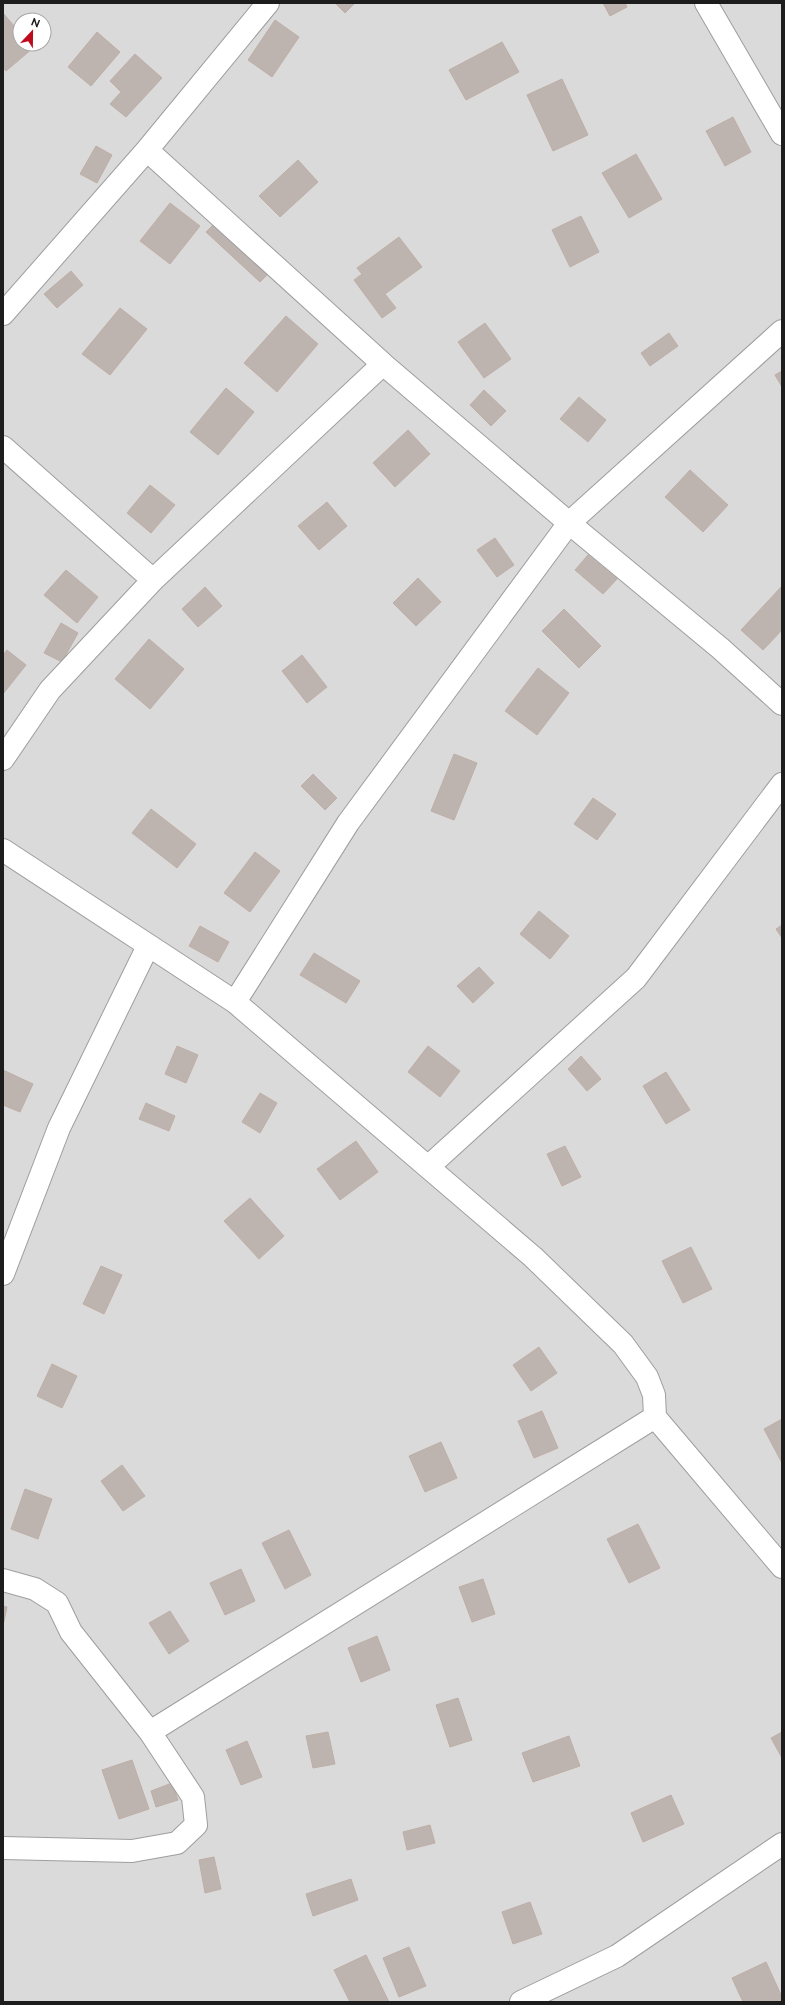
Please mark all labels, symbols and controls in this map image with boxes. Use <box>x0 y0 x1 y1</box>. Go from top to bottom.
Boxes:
north arrow <box>12 12 52 52</box>
text: N <box>29 16 42 31</box>

